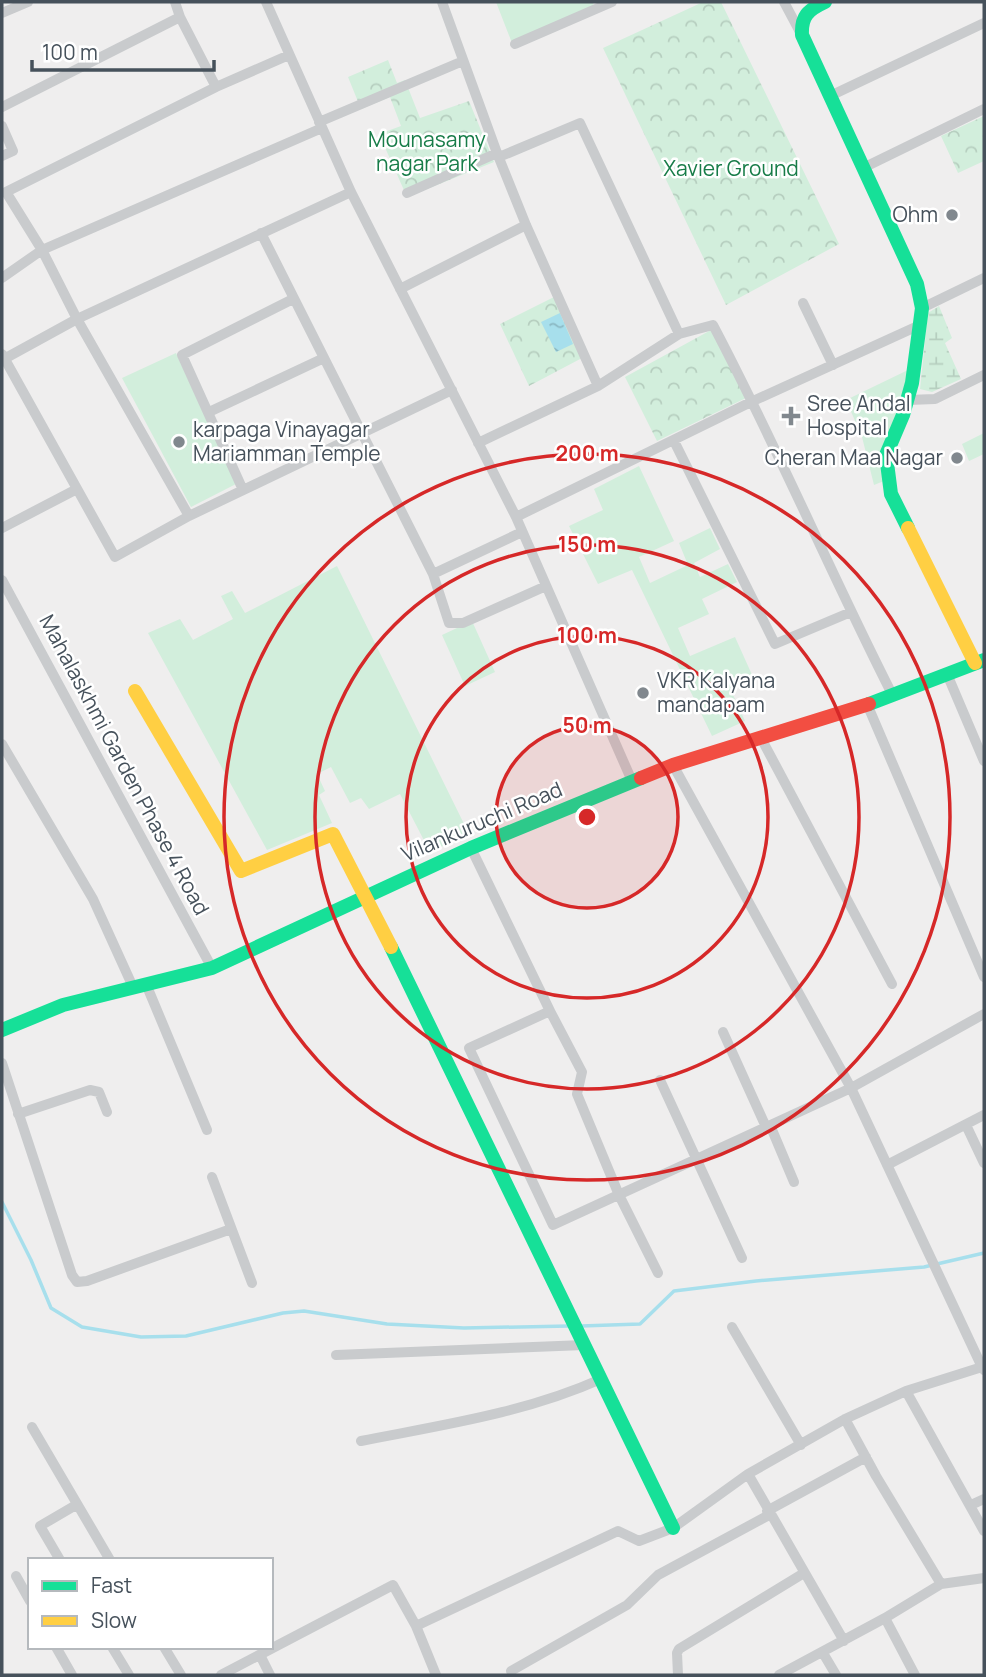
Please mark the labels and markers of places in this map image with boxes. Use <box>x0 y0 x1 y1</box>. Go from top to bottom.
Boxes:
place label: Ohm <box>893 200 938 228</box>
marker: Ohm <box>944 207 960 223</box>
place label: Sree Andal Hospital <box>807 389 911 441</box>
marker: Sree Andal Hospital <box>781 406 801 426</box>
place label: karpaga Vinayagar Mariamman Temple <box>193 415 381 467</box>
marker: karpaga Vinayagar Mariamman Temple <box>171 434 187 450</box>
place label: Cheran Maa Nagar <box>765 443 943 471</box>
marker: Cheran Maa Nagar <box>949 450 965 466</box>
place label: VKR Kalyana mandapam <box>657 666 775 718</box>
marker: VKR Kalyana mandapam <box>635 685 651 701</box>
centre of rings <box>575 805 599 829</box>

